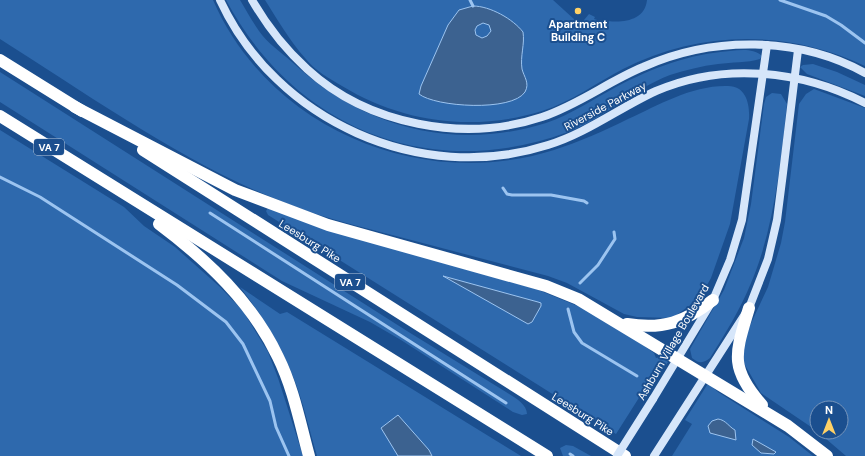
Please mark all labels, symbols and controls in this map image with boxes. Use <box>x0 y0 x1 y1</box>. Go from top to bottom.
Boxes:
marker: Apartment Building C <box>573 6 583 16</box>
place label: Apartment Building C <box>548 17 608 44</box>
street label: Riverside Parkway <box>561 78 649 134</box>
road number: VA 7 <box>34 139 64 155</box>
street label: Leesburg Pike <box>277 216 343 266</box>
road number: VA 7 <box>335 274 365 290</box>
street label: Ashburn Village Boulevard <box>634 281 712 403</box>
street label: Leesburg Pike <box>550 389 616 439</box>
north arrow <box>809 400 849 440</box>
text: N <box>825 403 833 417</box>

